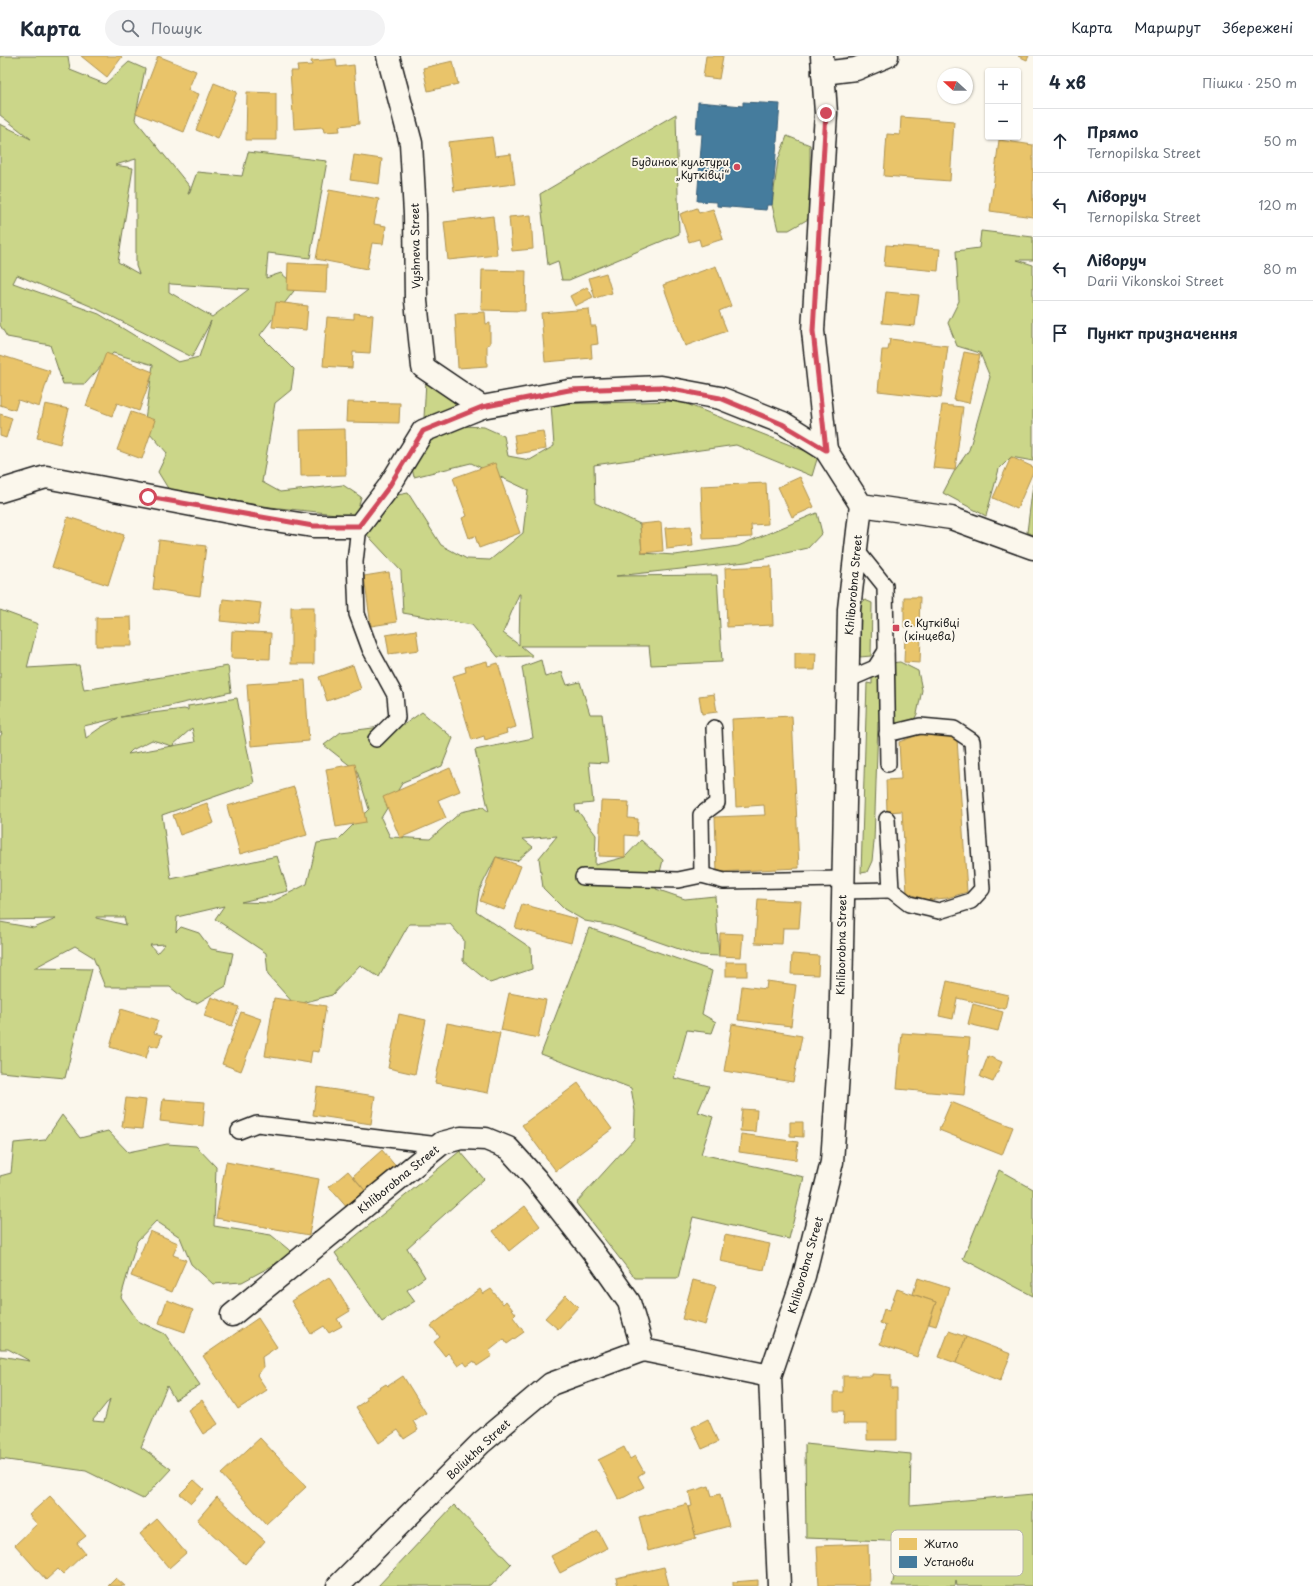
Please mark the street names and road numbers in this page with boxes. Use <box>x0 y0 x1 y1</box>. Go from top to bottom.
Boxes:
street label: Vyshneva Street <box>406 202 424 289</box>
street label: Khliborobna Street <box>840 534 866 636</box>
street label: Khliborobna Street <box>832 894 850 995</box>
street label: Khliborobna Street <box>354 1140 443 1217</box>
street label: Khliborobna Street <box>783 1214 827 1316</box>
street label: Boliukha Street <box>442 1415 514 1483</box>

